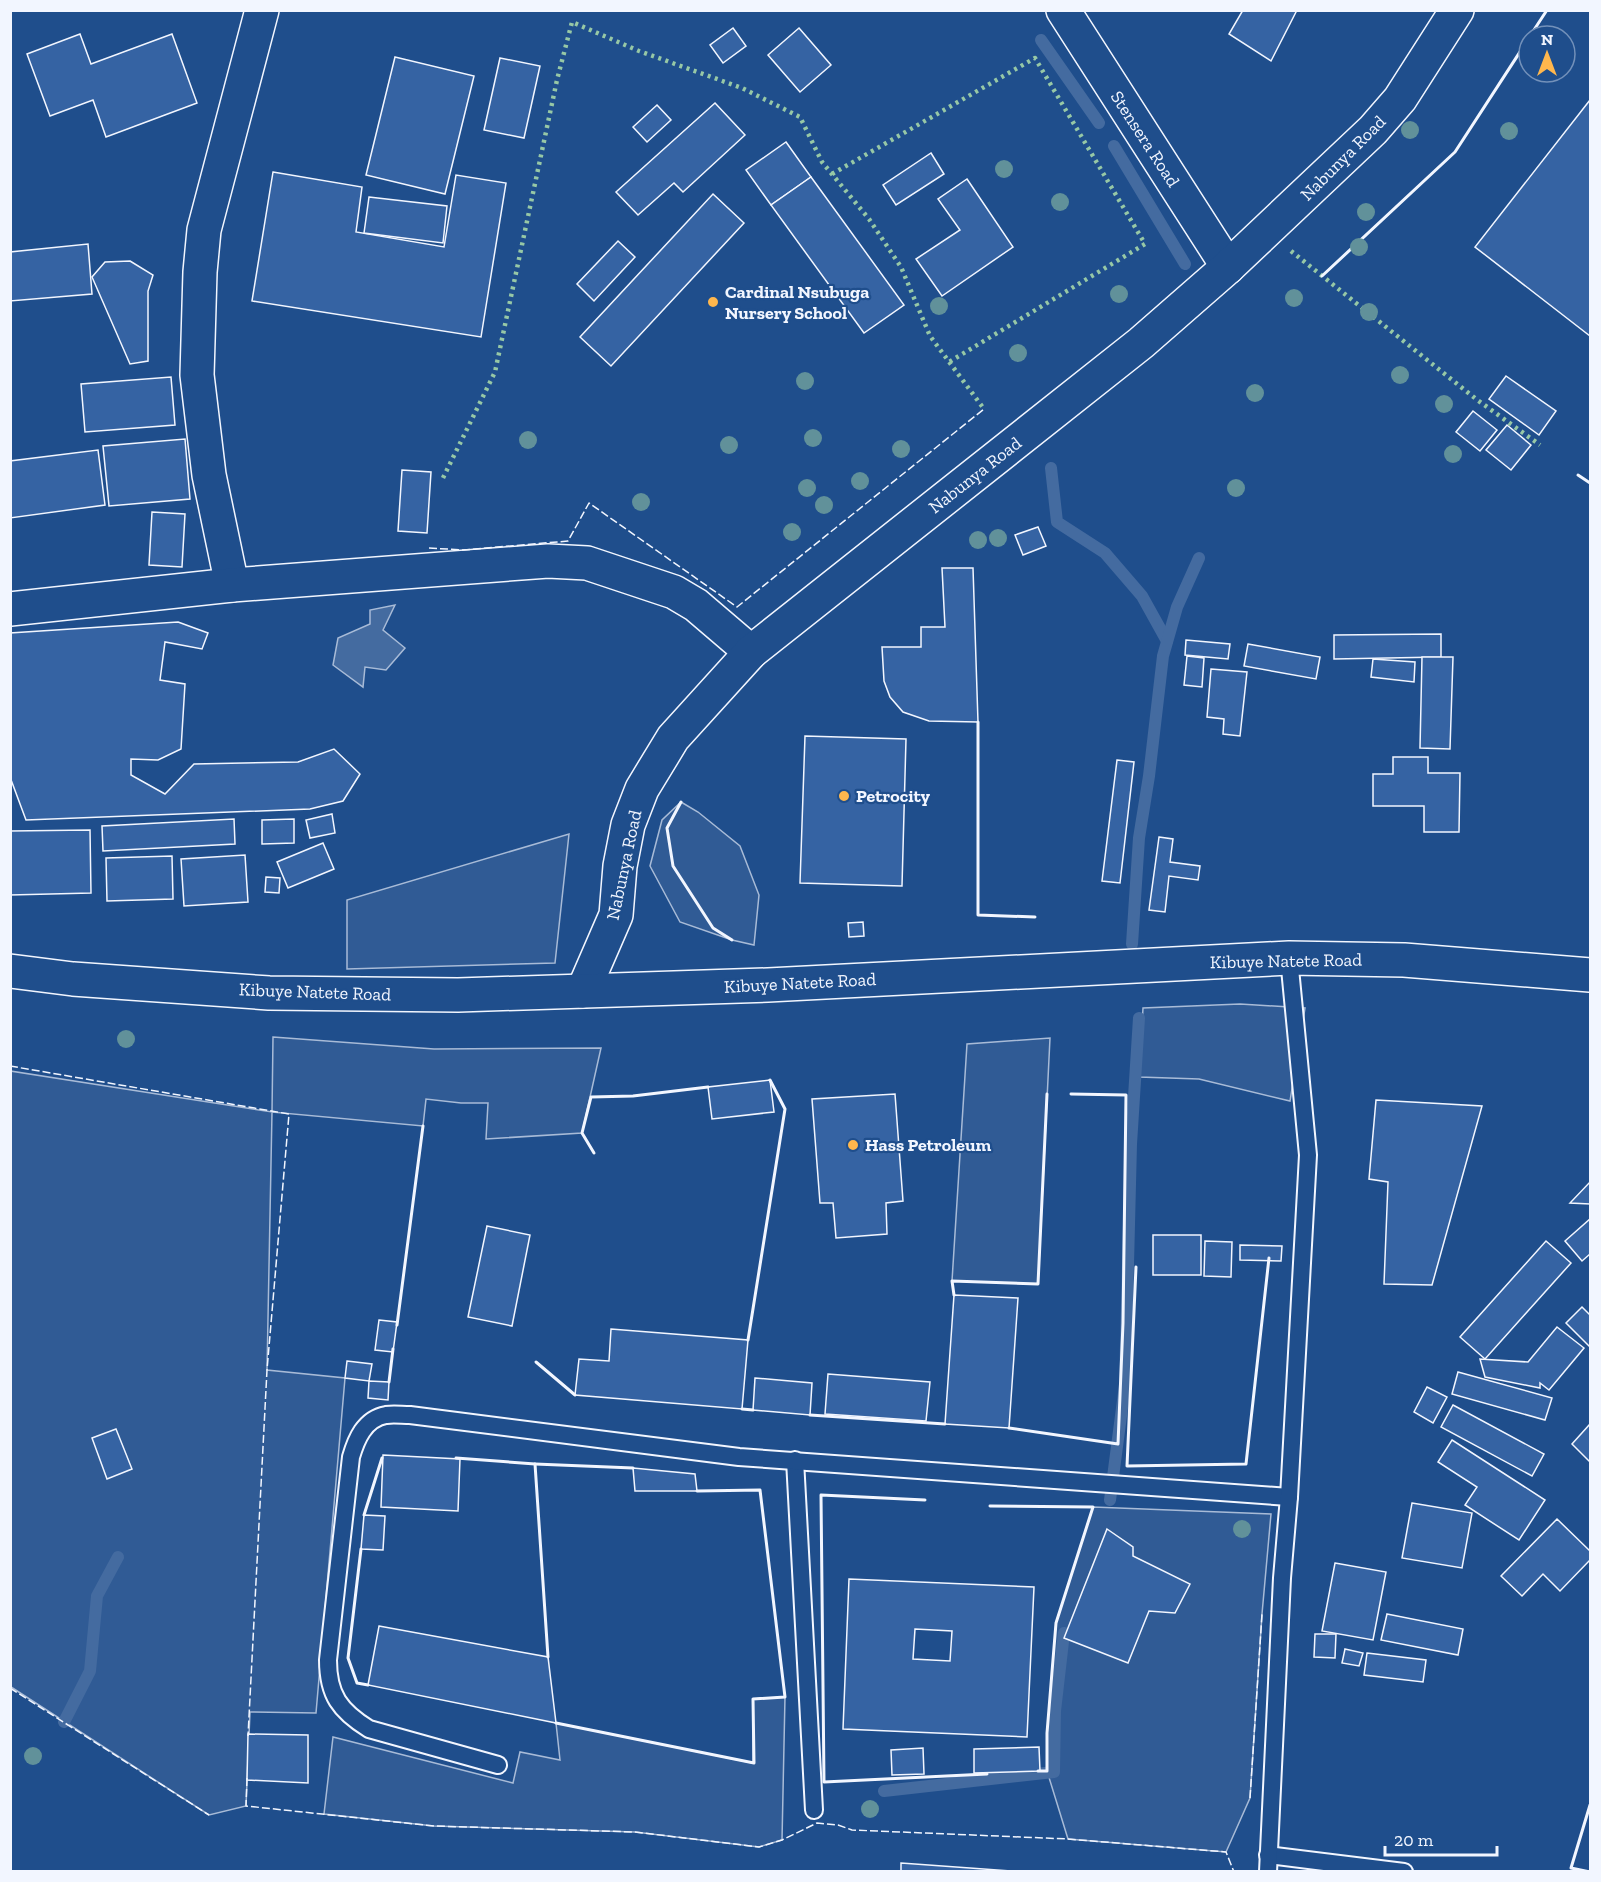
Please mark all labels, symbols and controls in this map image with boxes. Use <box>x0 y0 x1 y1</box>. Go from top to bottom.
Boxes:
north arrow <box>1517 24 1577 84</box>
text: N <box>1541 30 1553 49</box>
street label: Stensera Road <box>1106 87 1184 191</box>
street label: Nabunya Road <box>1296 111 1390 205</box>
place label: Cardinal Nsubuga Nursery School <box>725 281 869 324</box>
marker: Cardinal Nsubuga Nursery School <box>706 295 720 309</box>
street label: Nabunya Road <box>924 432 1026 518</box>
place label: Petrocity <box>856 785 931 807</box>
marker: Petrocity <box>837 789 851 803</box>
street label: Nabunya Road <box>602 808 646 922</box>
street label: Kibuye Natete Road <box>1210 949 1362 973</box>
street label: Kibuye Natete Road <box>723 968 877 998</box>
street label: Kibuye Natete Road <box>239 978 392 1006</box>
place label: Hass Petroleum <box>865 1134 992 1156</box>
marker: Hass Petroleum <box>846 1138 860 1152</box>
scale bar <box>1385 1819 1498 1857</box>
text: 20 m <box>1394 1829 1434 1851</box>

